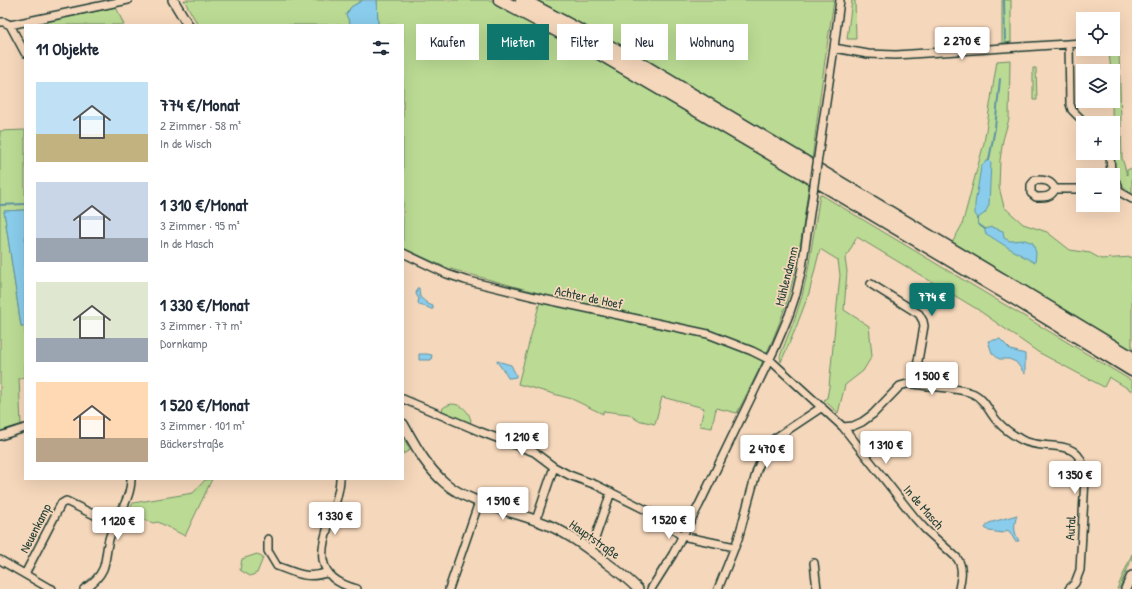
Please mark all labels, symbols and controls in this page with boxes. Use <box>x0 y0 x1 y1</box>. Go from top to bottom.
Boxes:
map controls <box>1076 12 1120 212</box>
button: locate <box>1076 12 1120 56</box>
chip: Kaufen <box>416 24 479 60</box>
chip: Mieten <box>487 24 549 60</box>
chip: Filter <box>557 24 613 60</box>
chip: Neu <box>621 24 668 60</box>
chip: Wohnung <box>676 24 748 60</box>
pin: 2 270 € <box>925 27 999 61</box>
text: 2 270 € <box>944 31 980 49</box>
text: 11 Objekte <box>36 37 99 60</box>
icon: filters <box>370 37 392 59</box>
button: layers <box>1076 64 1120 108</box>
text: 774 €/Monat <box>160 93 240 116</box>
icon: home <box>68 98 116 146</box>
text: 2 Zimmer · 58 m² <box>160 116 241 134</box>
button: + <box>1076 116 1120 160</box>
text: In de Wisch <box>160 134 212 152</box>
button: − <box>1076 168 1120 212</box>
text: 1 310 €/Monat <box>160 193 248 216</box>
icon: home <box>68 198 116 246</box>
text: 3 Zimmer · 95 m² <box>160 216 240 234</box>
text: In de Masch <box>160 234 214 252</box>
street label: Mühlendamm <box>770 244 802 308</box>
street label: Achter de Hoef <box>553 281 625 313</box>
pin: 774 € <box>904 283 960 317</box>
text: 774 € <box>919 287 946 305</box>
text: 1 330 €/Monat <box>160 293 249 316</box>
icon: home <box>68 298 116 346</box>
text: 3 Zimmer · 77 m² <box>160 316 242 334</box>
text: Dornkamp <box>160 334 207 352</box>
pin: 1 500 € <box>895 362 969 396</box>
text: 1 500 € <box>915 366 949 384</box>
text: 1 520 €/Monat <box>160 393 249 416</box>
icon: home <box>68 398 116 446</box>
text: 3 Zimmer · 101 m² <box>160 416 245 434</box>
pin: 1 210 € <box>485 423 559 457</box>
text: 1 210 € <box>505 427 539 445</box>
pin: 1 310 € <box>849 431 923 465</box>
text: Bäckerstraße <box>160 434 224 452</box>
pin: 2 470 € <box>730 435 804 469</box>
text: 1 310 € <box>869 435 903 453</box>
text: 2 470 € <box>749 439 785 457</box>
pin: 1 350 € <box>1038 461 1112 495</box>
text: 1 350 € <box>1058 465 1092 483</box>
street label: In de Masch <box>900 481 949 533</box>
pin: 1 510 € <box>466 487 540 521</box>
text: 1 510 € <box>487 491 520 509</box>
street label: Neuenkamp <box>15 500 55 556</box>
pin: 1 330 € <box>298 502 372 536</box>
text: 1 330 € <box>318 506 352 524</box>
pin: 1 520 € <box>632 506 706 540</box>
pin: 1 120 € <box>81 507 155 541</box>
text: 1 520 € <box>652 510 686 528</box>
text: 1 120 € <box>101 511 135 529</box>
street label: Hauptstraße <box>566 515 624 563</box>
street label: Autal <box>1060 515 1080 541</box>

